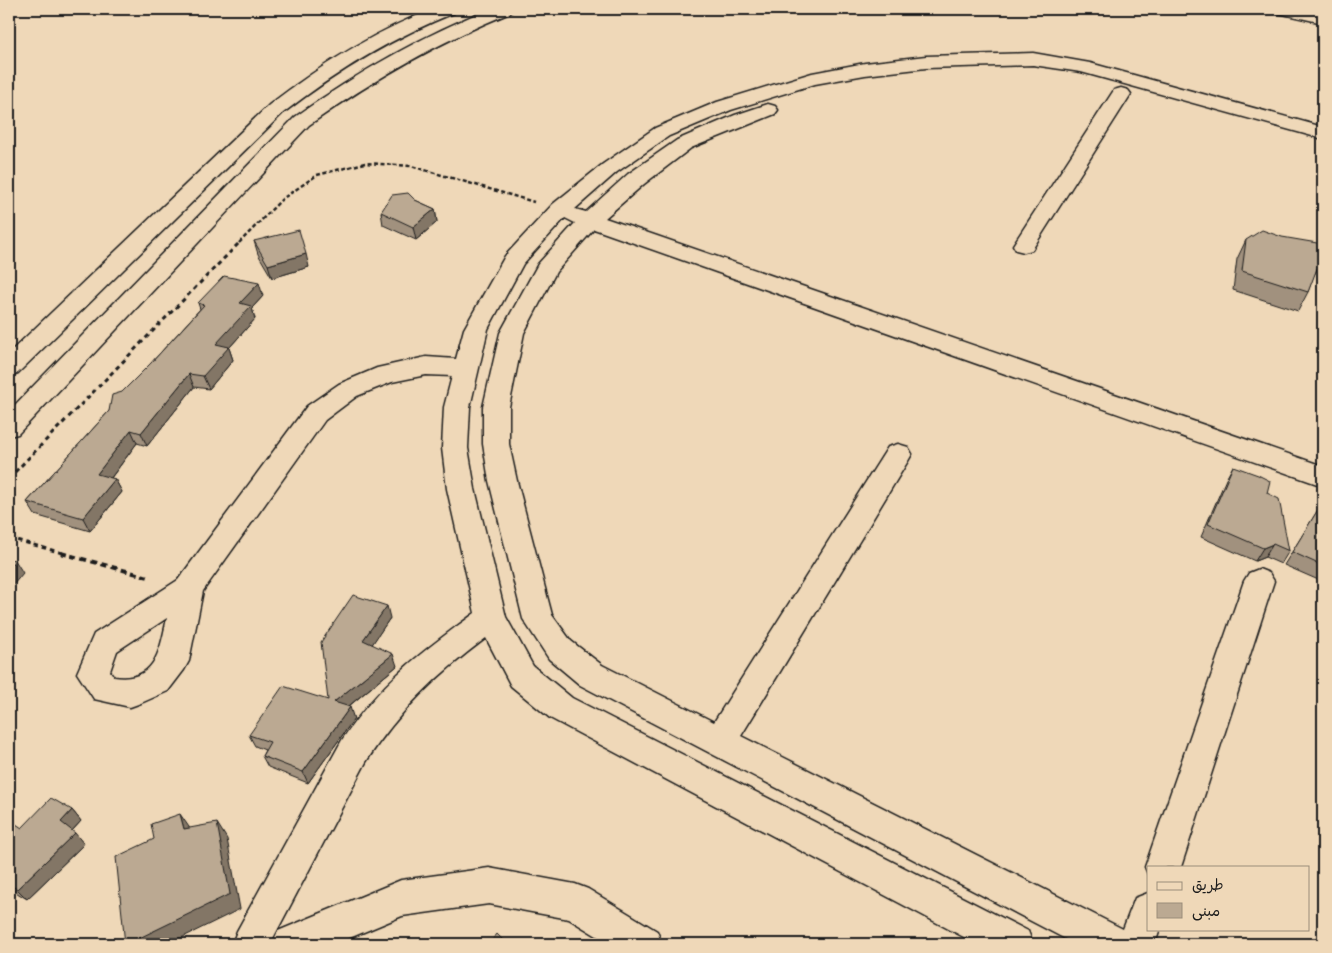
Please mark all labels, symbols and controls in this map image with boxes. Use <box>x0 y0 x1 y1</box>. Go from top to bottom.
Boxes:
legend <box>1147 866 1310 930</box>
text: طريق <box>1192 876 1224 895</box>
text: مبنى <box>1192 902 1220 921</box>

